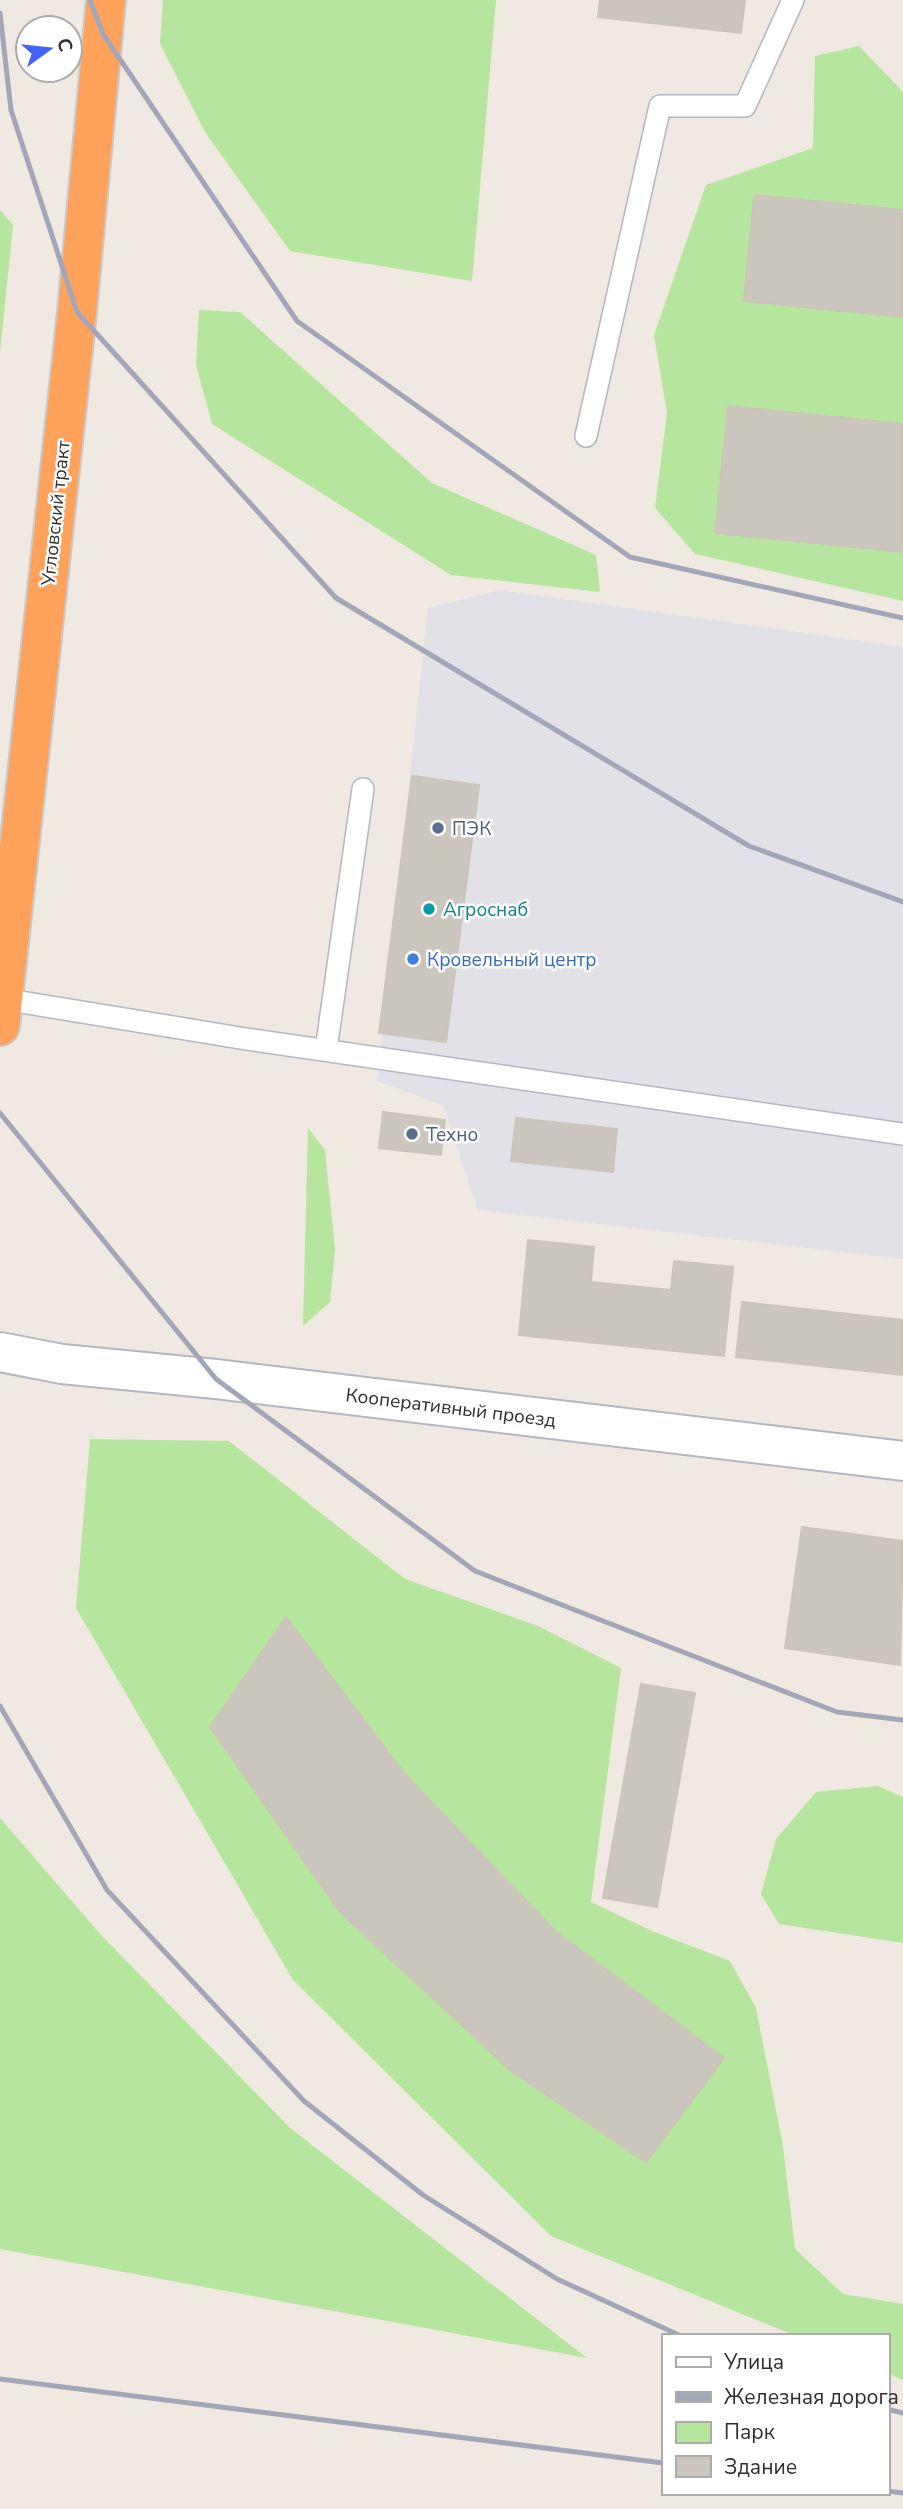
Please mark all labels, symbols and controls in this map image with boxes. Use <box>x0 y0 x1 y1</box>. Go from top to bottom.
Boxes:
north arrow <box>14 14 84 84</box>
text: С <box>50 35 79 55</box>
street label: Угловский тракт <box>35 439 77 588</box>
place label: ПЭК <box>452 816 491 842</box>
marker: ПЭК <box>430 820 446 836</box>
place label: Агроснаб <box>443 897 528 923</box>
marker: Агроснаб <box>421 901 437 917</box>
place label: Кровельный центр <box>427 947 597 973</box>
marker: Кровельный центр <box>405 951 421 967</box>
place label: Техно <box>426 1122 478 1148</box>
marker: Техно <box>404 1126 420 1142</box>
street label: Кооперативный проезд <box>344 1382 558 1434</box>
legend <box>662 2334 889 2495</box>
text: Улица <box>723 2348 784 2376</box>
text: Железная дорога <box>724 2383 899 2411</box>
text: Парк <box>724 2418 776 2446</box>
text: Здание <box>724 2453 797 2481</box>

